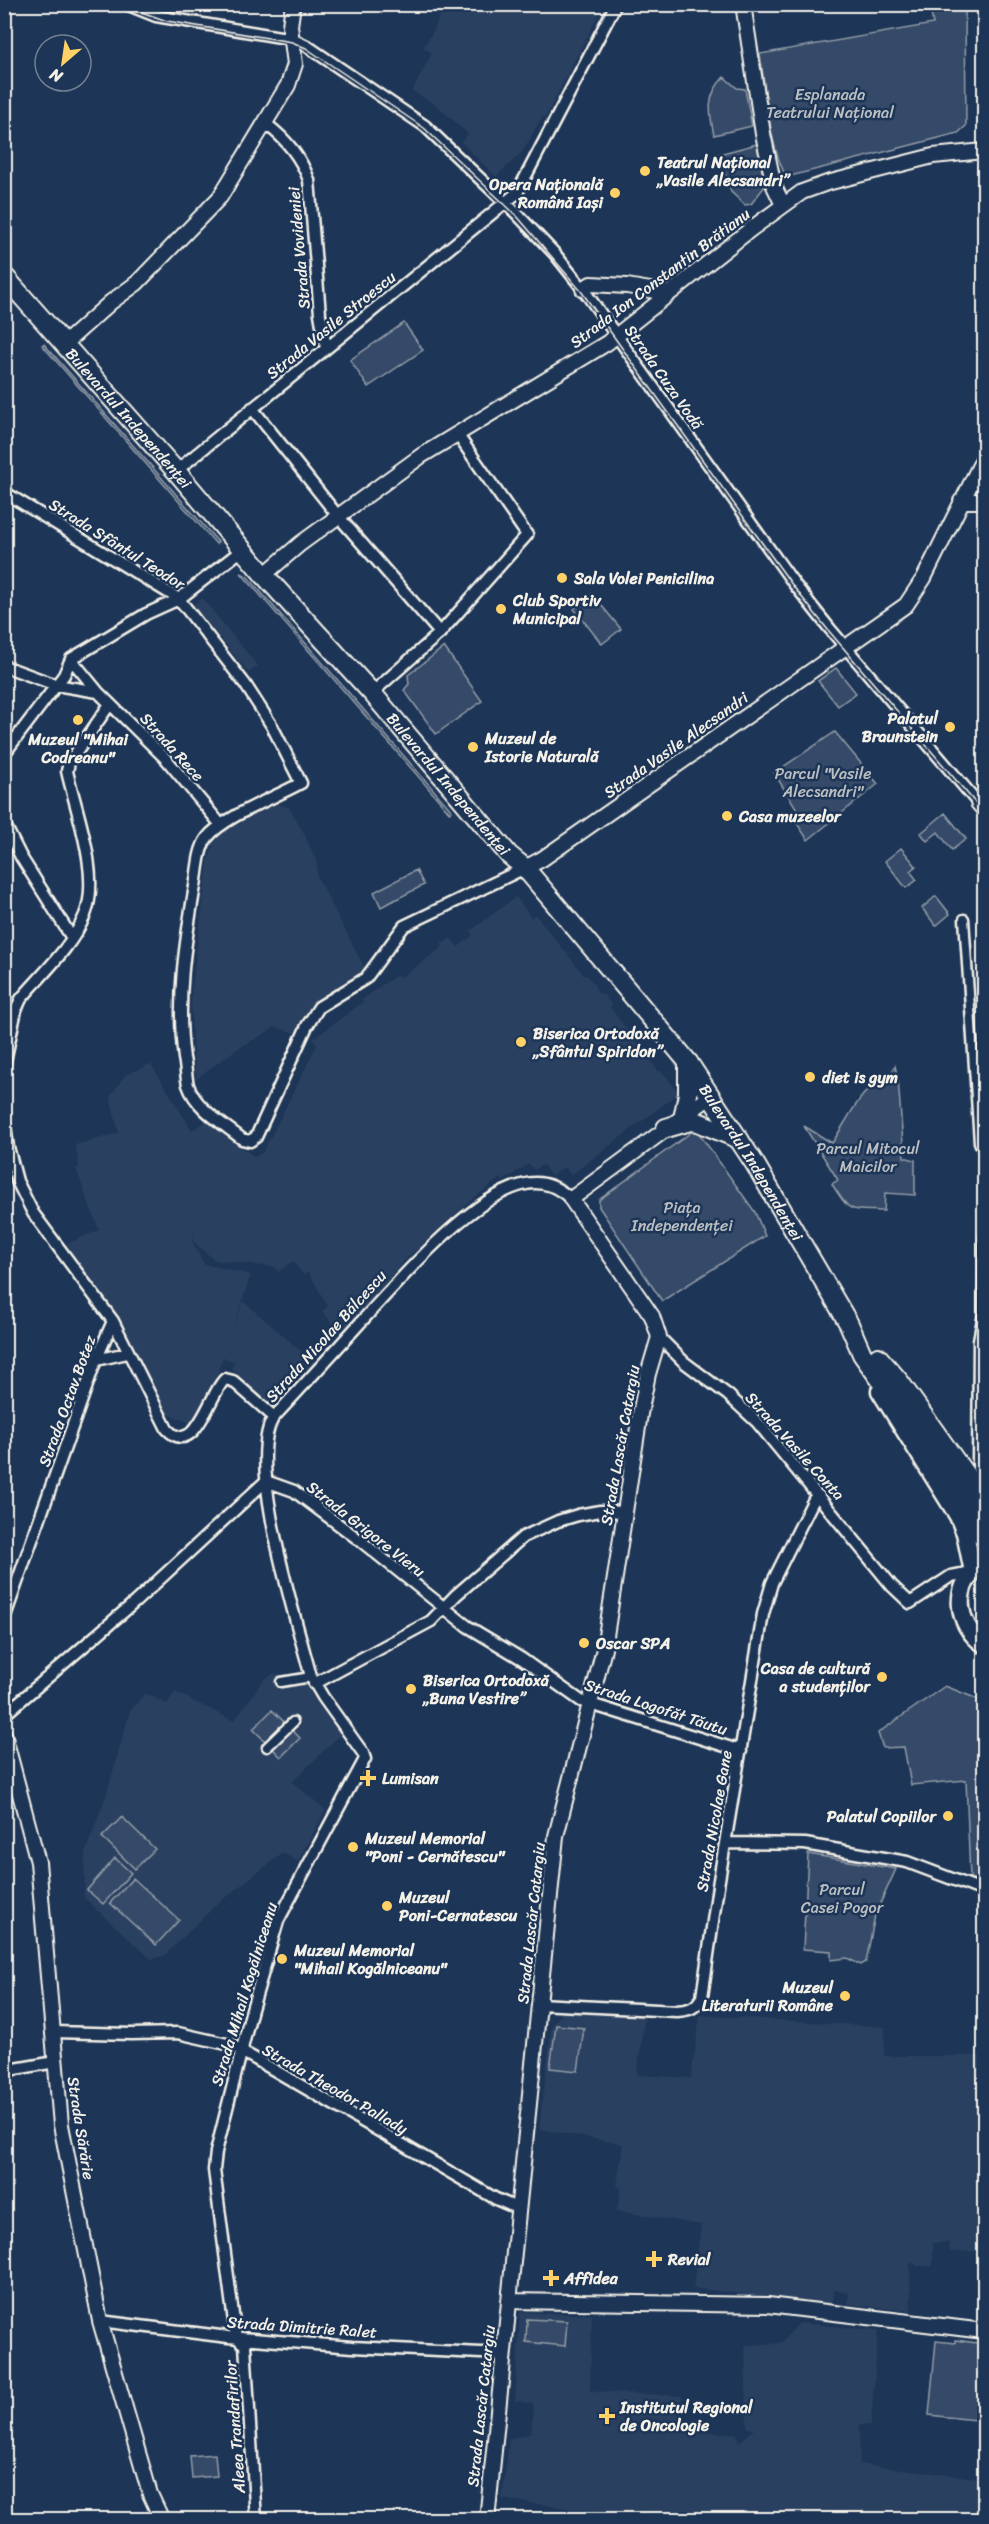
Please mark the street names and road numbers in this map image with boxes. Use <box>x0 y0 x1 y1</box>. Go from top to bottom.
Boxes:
street label: Strada Vovideniei <box>279 185 319 310</box>
street label: Strada Ion Constantin Brătianu <box>563 200 757 356</box>
street label: Strada Vasile Stroescu <box>260 263 403 387</box>
street label: Strada Cuza Vodă <box>617 318 712 437</box>
street label: Bulevardul Independenței <box>58 340 200 496</box>
street label: Strada Sfântul Teodor <box>43 490 192 599</box>
street label: Strada Vasile Alecsandri <box>597 684 755 806</box>
street label: Strada Rece <box>132 705 212 789</box>
street label: Bulevardul Independenței <box>379 705 519 863</box>
street label: Bulevardul Independenței <box>691 1078 812 1247</box>
street label: Strada Nicolae Bălcescu <box>258 1262 394 1409</box>
street label: Strada Octav Botez <box>30 1331 104 1471</box>
street label: Strada Lascăr Catargiu <box>592 1362 648 1528</box>
street label: Strada Vasile Conta <box>738 1385 852 1507</box>
street label: Strada Grigore Vieru <box>300 1473 432 1585</box>
street label: Strada Logofăt Tăutu <box>581 1670 732 1744</box>
street label: Strada Nicolae Gane <box>687 1748 741 1894</box>
street label: Strada Lascăr Catargiu <box>508 1840 554 2005</box>
street label: Strada Mihail Kogălniceanu <box>202 1898 286 2090</box>
street label: Strada Theodor Pallady <box>257 2035 414 2143</box>
street label: Strada Sărărie <box>59 2074 103 2182</box>
street label: Strada Dimitrie Ralet <box>226 2307 378 2347</box>
street label: Strada Lascăr Catargiu <box>458 2323 504 2488</box>
street label: Aleea Trandafirilor <box>216 2358 254 2495</box>

